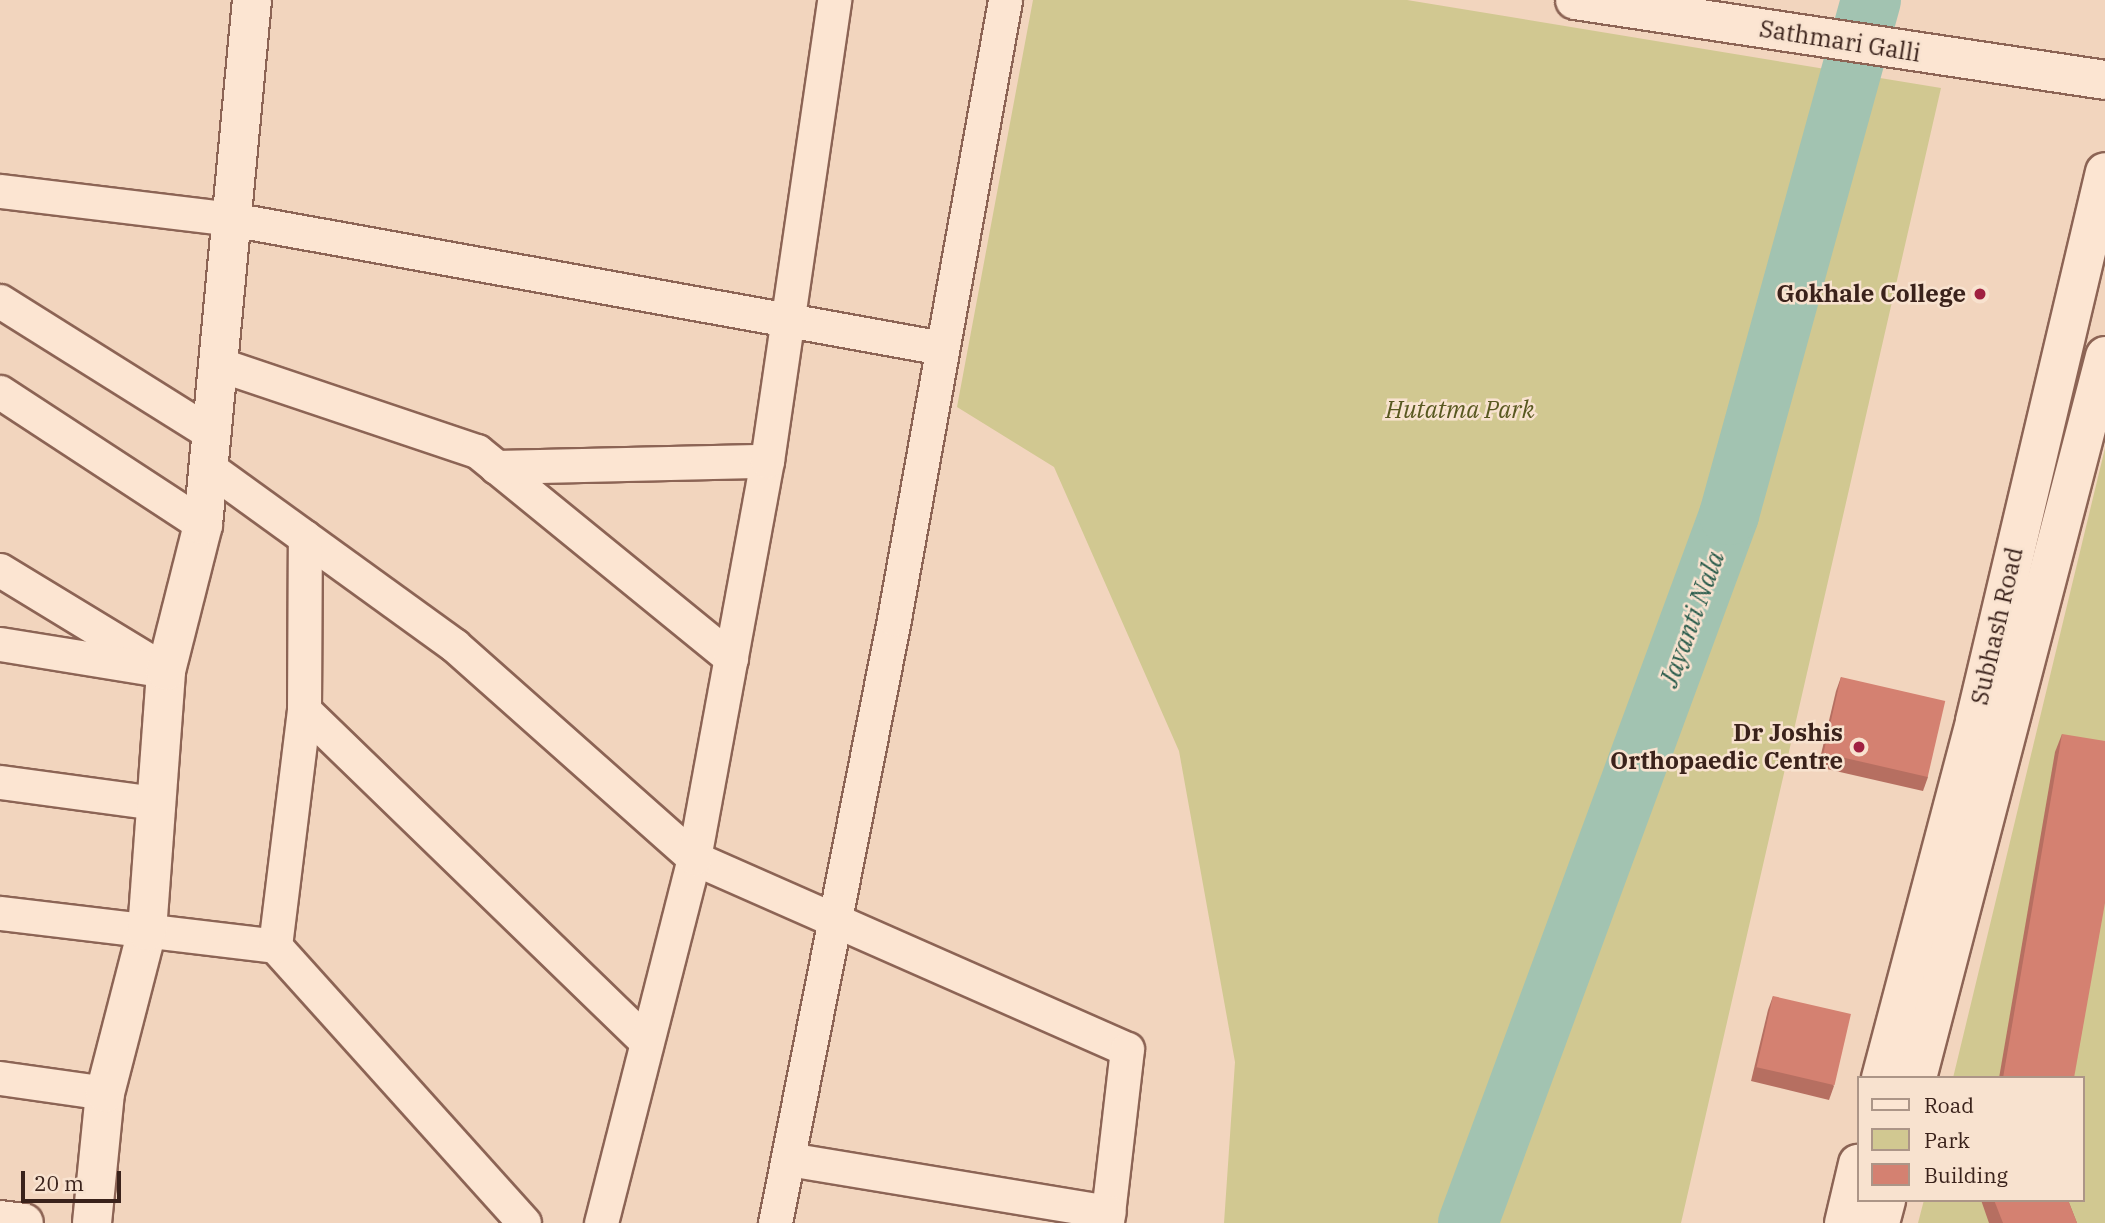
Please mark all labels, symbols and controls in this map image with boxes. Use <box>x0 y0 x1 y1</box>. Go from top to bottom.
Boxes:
street label: Sathmari Galli <box>1757 14 1923 68</box>
place label: Gokhale College <box>1776 280 1966 308</box>
marker: Gokhale College <box>1972 286 1988 302</box>
park label: Hutatma Park <box>1386 396 1534 424</box>
street label: Subhash Road <box>1965 544 2029 708</box>
water label: Jayanti Nala <box>1653 547 1731 691</box>
place label: Dr Joshis Orthopaedic Centre <box>1610 719 1843 775</box>
marker: Dr Joshis Orthopaedic Centre <box>1849 737 1869 757</box>
legend <box>1856 1076 2084 1202</box>
text: Road <box>1924 1091 1974 1119</box>
text: Park <box>1924 1126 1970 1154</box>
scale bar <box>24 1156 124 1200</box>
text: Building <box>1924 1161 2008 1189</box>
text: 20 m <box>34 1169 84 1197</box>

